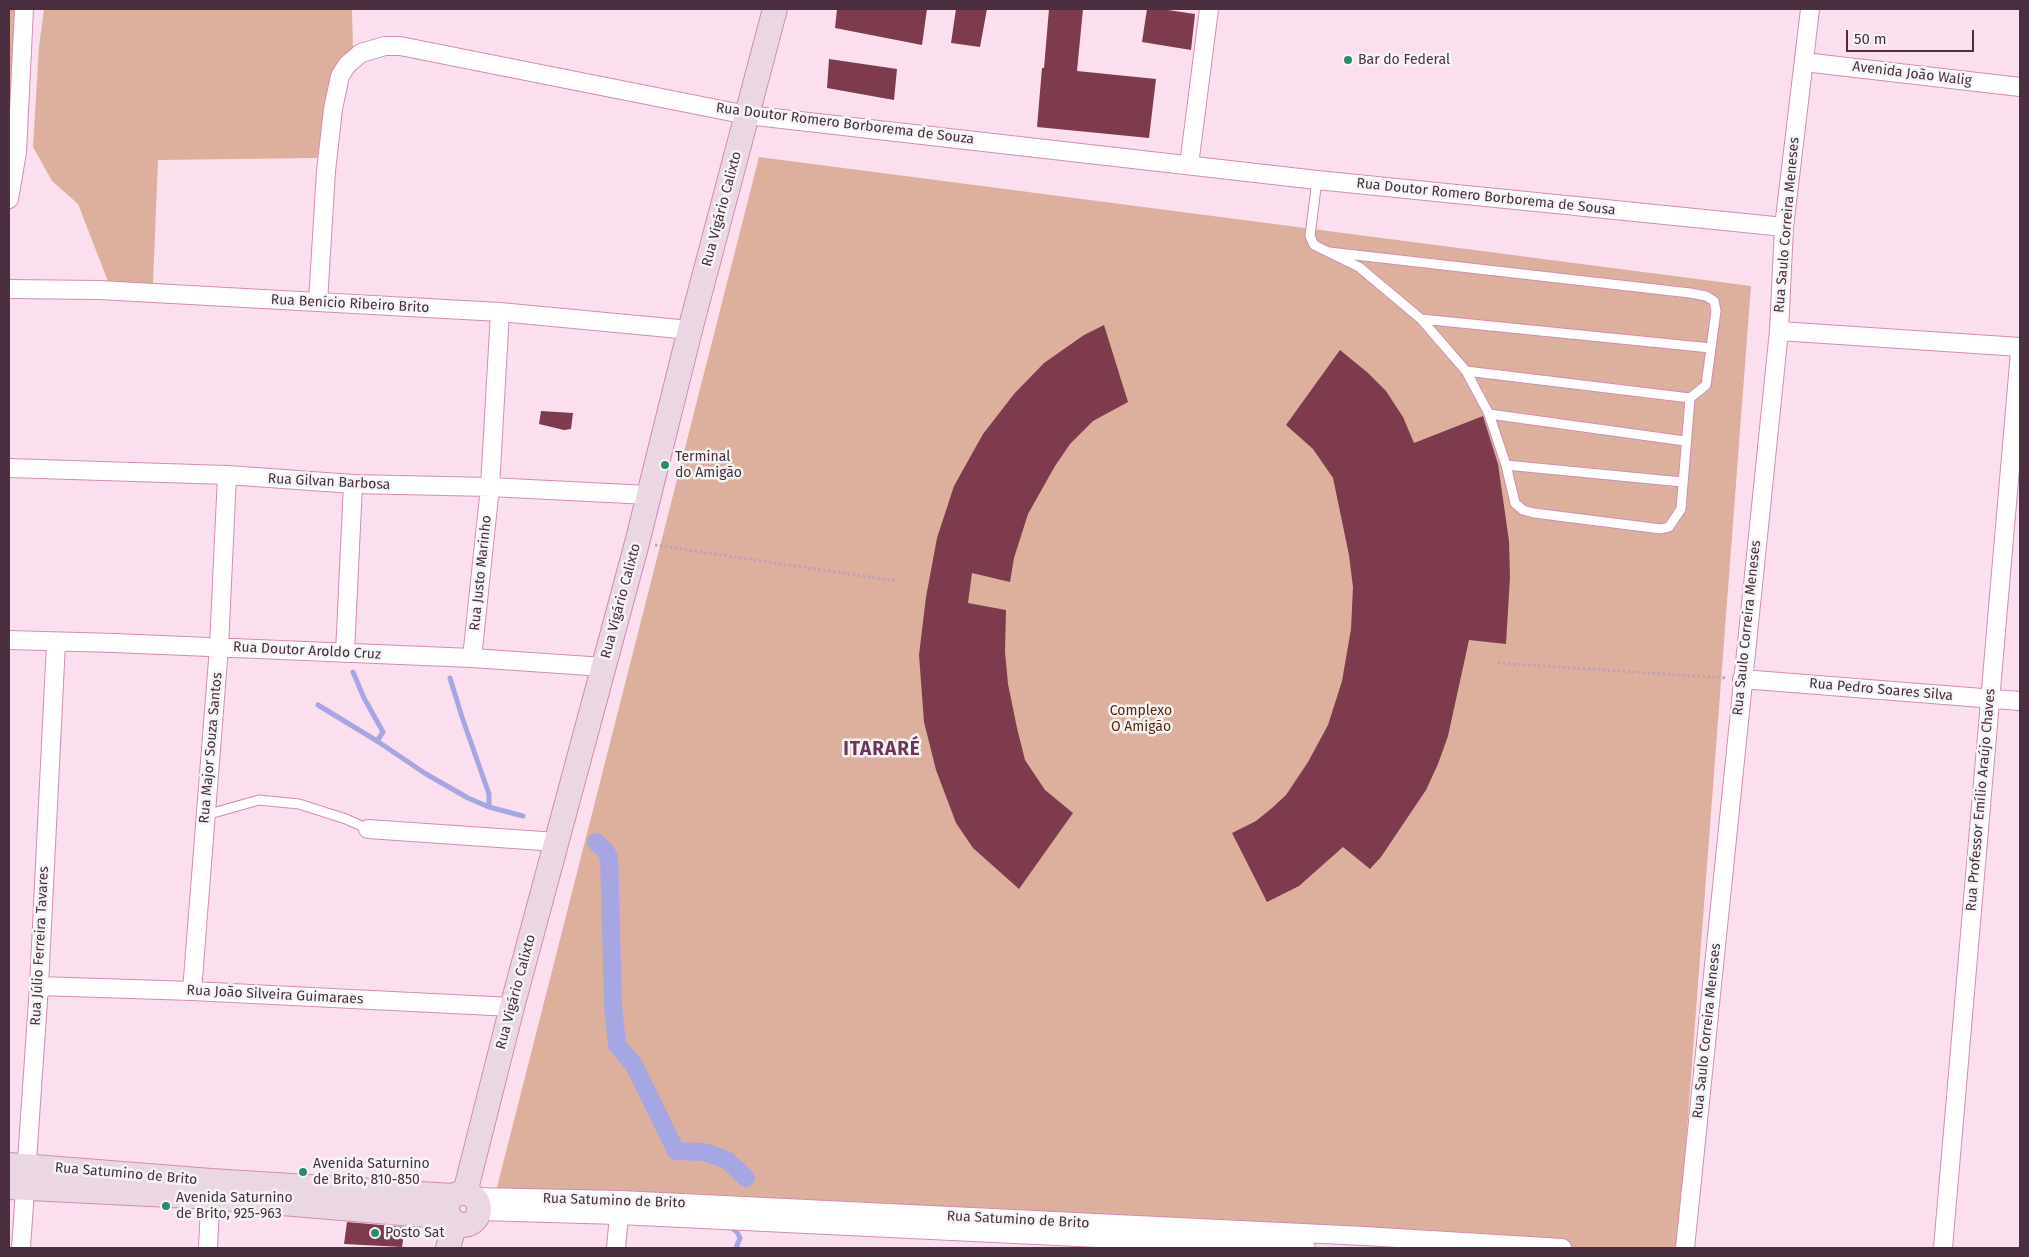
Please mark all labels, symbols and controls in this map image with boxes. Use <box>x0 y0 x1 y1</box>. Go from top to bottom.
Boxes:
scale bar <box>1849 20 1976 52</box>
text: 50 m <box>1854 30 1887 48</box>
place label: Bar do Federal <box>1358 52 1450 68</box>
marker: Bar do Federal <box>1342 54 1354 66</box>
street label: Avenida João Walig <box>1851 58 1973 90</box>
street label: Rua Doutor Romero Borborema de Souza <box>715 100 975 148</box>
street label: Rua Saulo Correira Meneses <box>1771 136 1803 314</box>
street label: Rua Vigário Calixto <box>699 150 745 268</box>
street label: Rua Doutor Romero Borborema de Sousa <box>1356 175 1616 219</box>
street label: Rua Benício Ribeiro Brito <box>270 291 430 317</box>
place label: Terminal do Amigão <box>675 449 742 482</box>
marker: Terminal do Amigão <box>659 459 671 471</box>
street label: Rua Gilvan Barbosa <box>267 470 391 494</box>
street label: Rua Justo Marinho <box>467 514 495 632</box>
street label: Rua Saulo Correira Meneses <box>1729 539 1765 717</box>
street label: Rua Vigário Calixto <box>598 542 644 660</box>
street label: Rua Doutor Aroldo Cruz <box>233 639 381 663</box>
street label: Rua Major Souza Santos <box>196 672 226 824</box>
street label: Rua Pedro Soares Silva <box>1808 675 1954 705</box>
street label: Rua Professor Emílio Araújo Chaves <box>1963 688 1999 912</box>
park label: Complexo O Amigão <box>1110 703 1172 736</box>
district label: ITARARÉ <box>842 739 922 761</box>
street label: Rua Júlio Ferreira Tavares <box>27 866 53 1026</box>
street label: Rua Vigário Calixto <box>493 933 539 1051</box>
street label: Rua Saulo Correira Meneses <box>1689 942 1725 1120</box>
street label: Rua João Silveira Guimaraes <box>186 982 364 1008</box>
place label: Avenida Saturnino de Brito, 810-850 <box>313 1156 430 1188</box>
street label: Rua Satumino de Brito <box>54 1159 198 1189</box>
marker: Avenida Saturnino de Brito, 810-850 <box>297 1166 309 1178</box>
place label: Avenida Saturnino de Brito, 925-963 <box>176 1190 293 1222</box>
street label: Rua Satumino de Brito <box>542 1190 686 1212</box>
marker: Avenida Saturnino de Brito, 925-963 <box>160 1200 172 1212</box>
street label: Rua Satumino de Brito <box>946 1208 1090 1232</box>
place label: Posto Sat <box>385 1225 444 1241</box>
marker: Posto Sat <box>369 1227 381 1239</box>

